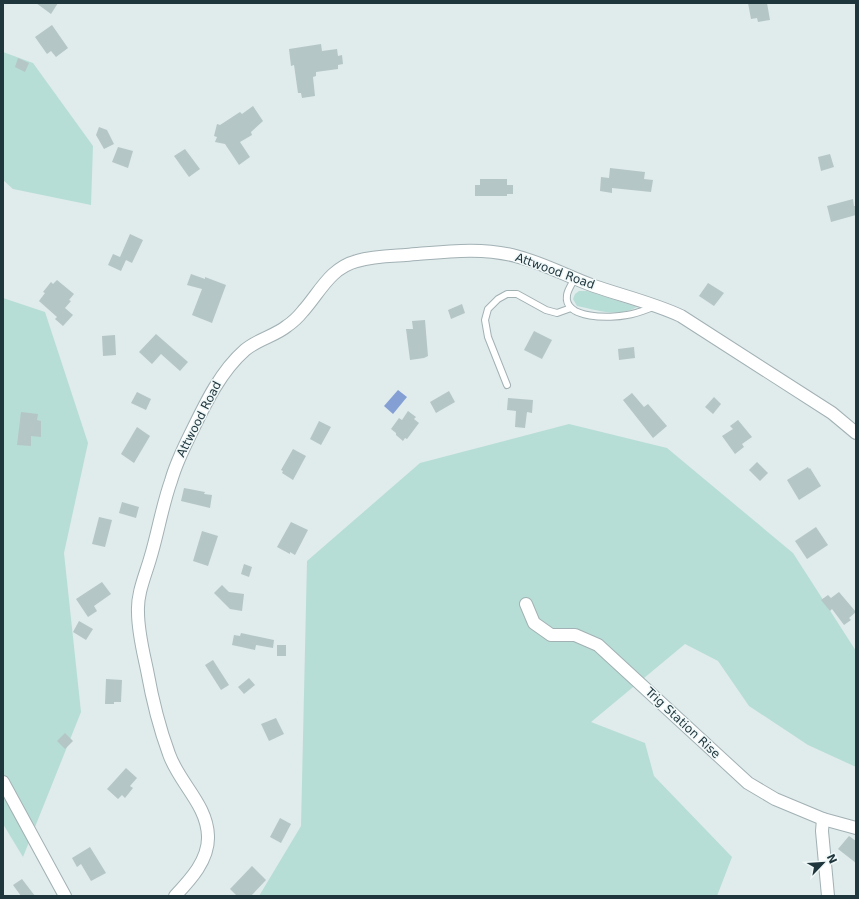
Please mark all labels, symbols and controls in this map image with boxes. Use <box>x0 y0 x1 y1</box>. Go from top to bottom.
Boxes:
street label: Attwood Road <box>513 250 597 292</box>
street label: Attwood Road <box>174 379 224 459</box>
street label: Trig Station Rise <box>642 684 723 761</box>
north arrow <box>803 843 843 883</box>
text: N <box>824 852 839 866</box>

